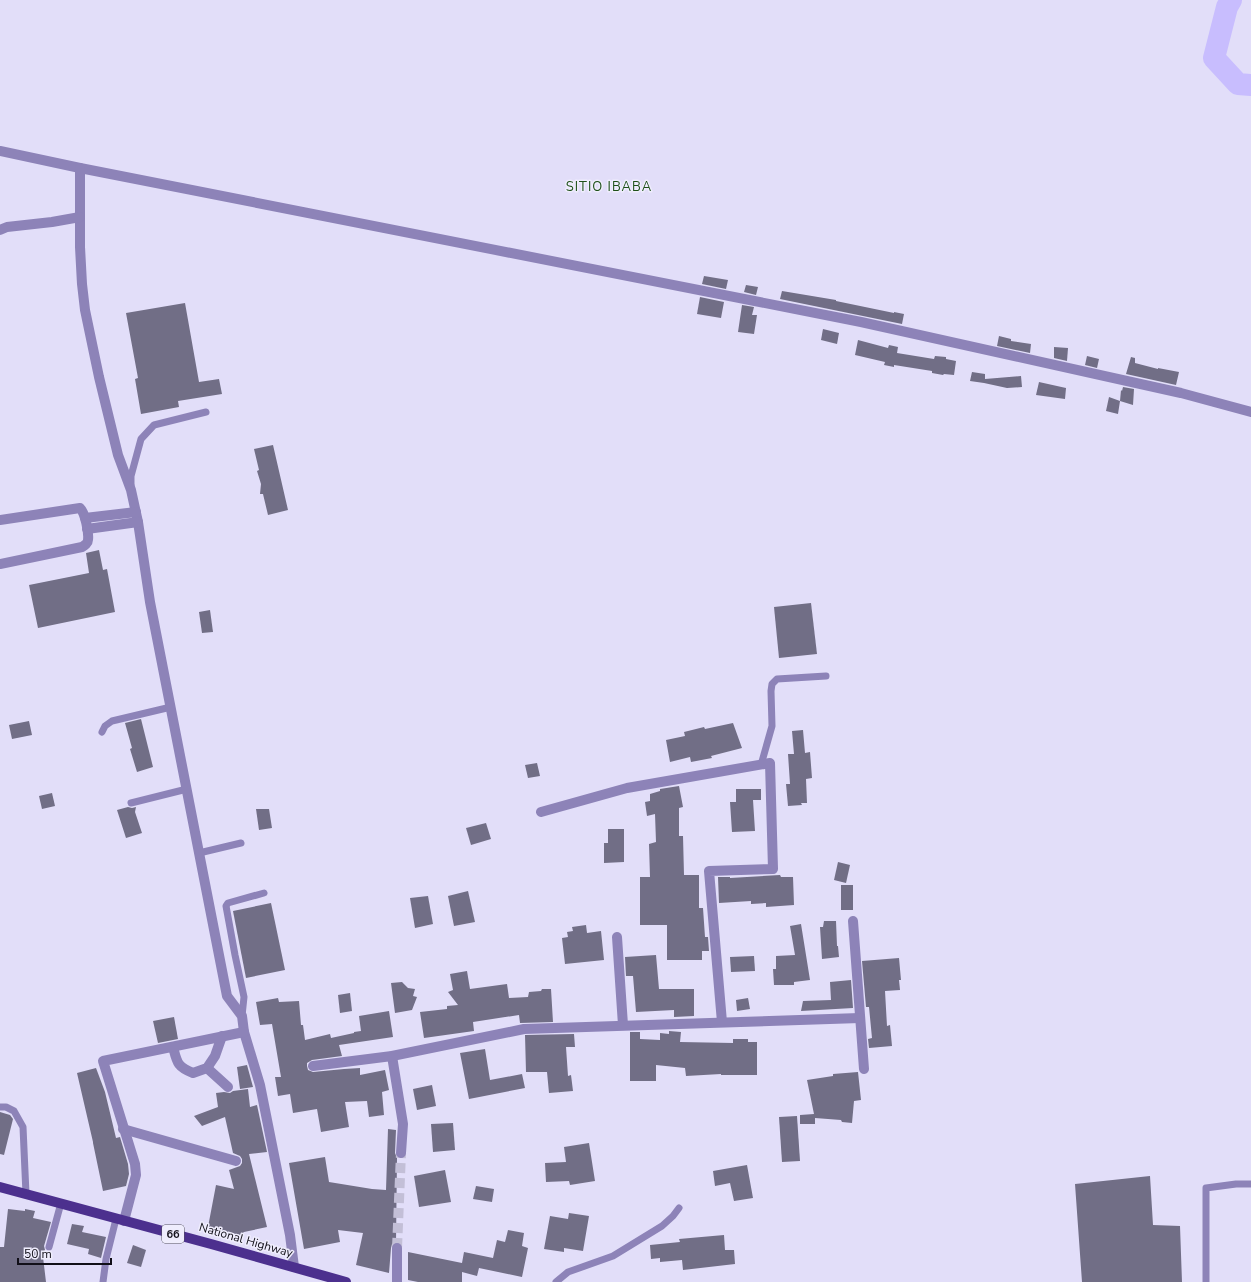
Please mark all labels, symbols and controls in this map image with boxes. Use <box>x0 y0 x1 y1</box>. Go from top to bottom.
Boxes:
district label: SITIO IBABA <box>566 178 652 196</box>
street label: National Highway <box>197 1219 296 1261</box>
road number: 66 <box>162 1225 184 1243</box>
scale bar <box>18 1240 111 1266</box>
text: 50 m <box>24 1246 52 1262</box>

